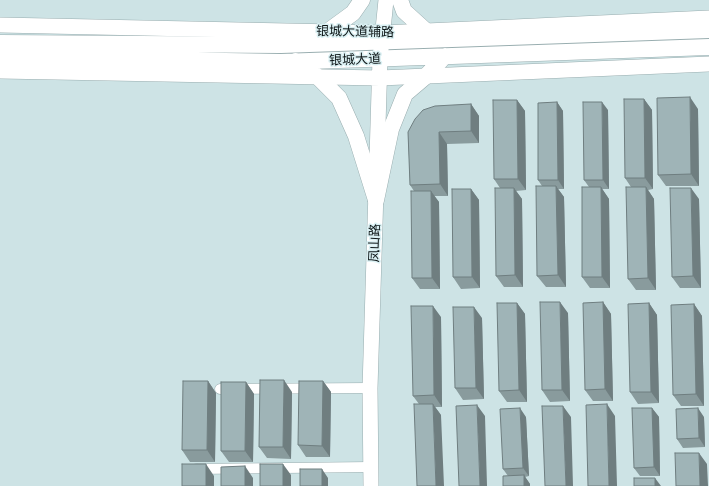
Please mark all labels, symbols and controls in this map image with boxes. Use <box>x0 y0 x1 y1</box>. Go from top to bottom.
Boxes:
street label: 银城大道辅路 <box>316 24 394 40</box>
street label: 银城大道 <box>329 51 381 69</box>
street label: 凤山路 <box>367 223 383 263</box>

